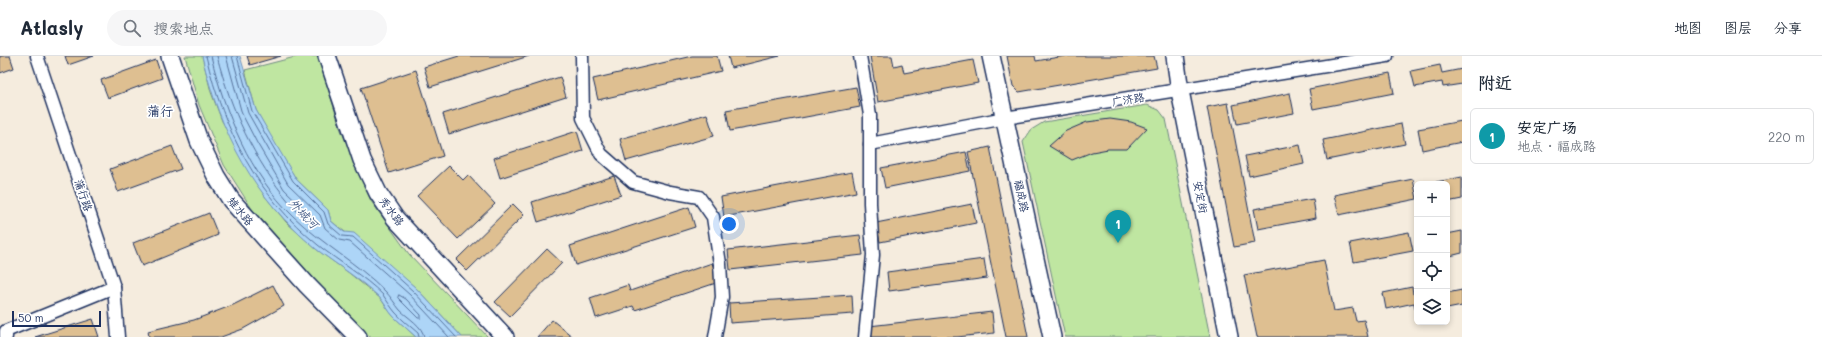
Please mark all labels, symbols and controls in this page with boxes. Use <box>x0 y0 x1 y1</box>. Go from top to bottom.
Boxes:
search box <box>107 10 387 46</box>
text: Atlasly <box>20 15 83 40</box>
icon: search <box>121 17 143 39</box>
text: 搜索地点 <box>153 18 214 38</box>
text: 地图 <box>1674 18 1702 37</box>
text: 图层 <box>1724 18 1752 37</box>
text: 分享 <box>1774 18 1802 37</box>
text: 附近 <box>1478 71 1512 93</box>
street label: 广济路 <box>1111 89 1145 109</box>
district label: 蒲行 <box>147 102 173 119</box>
text: 安定广场 <box>1517 117 1577 137</box>
text: 1 <box>1489 128 1495 145</box>
text: 220 m <box>1768 128 1805 145</box>
text: 地点 · 福成路 <box>1517 137 1596 154</box>
street label: 蒲行路 <box>72 177 96 213</box>
street label: 福成路 <box>1011 178 1033 214</box>
street label: 安定街 <box>1190 179 1212 216</box>
map controls <box>1414 181 1450 325</box>
button: + <box>1414 181 1450 217</box>
street label: 雉水路 <box>225 193 257 229</box>
street label: 秀水路 <box>376 193 408 229</box>
water label: 外城河 <box>286 194 324 233</box>
pin: 1 <box>1105 210 1131 243</box>
your location <box>719 214 739 234</box>
button: − <box>1414 217 1450 253</box>
button: locate <box>1414 253 1450 289</box>
button: layers <box>1414 289 1450 325</box>
scale bar <box>12 309 101 328</box>
text: 50 m <box>18 310 44 325</box>

